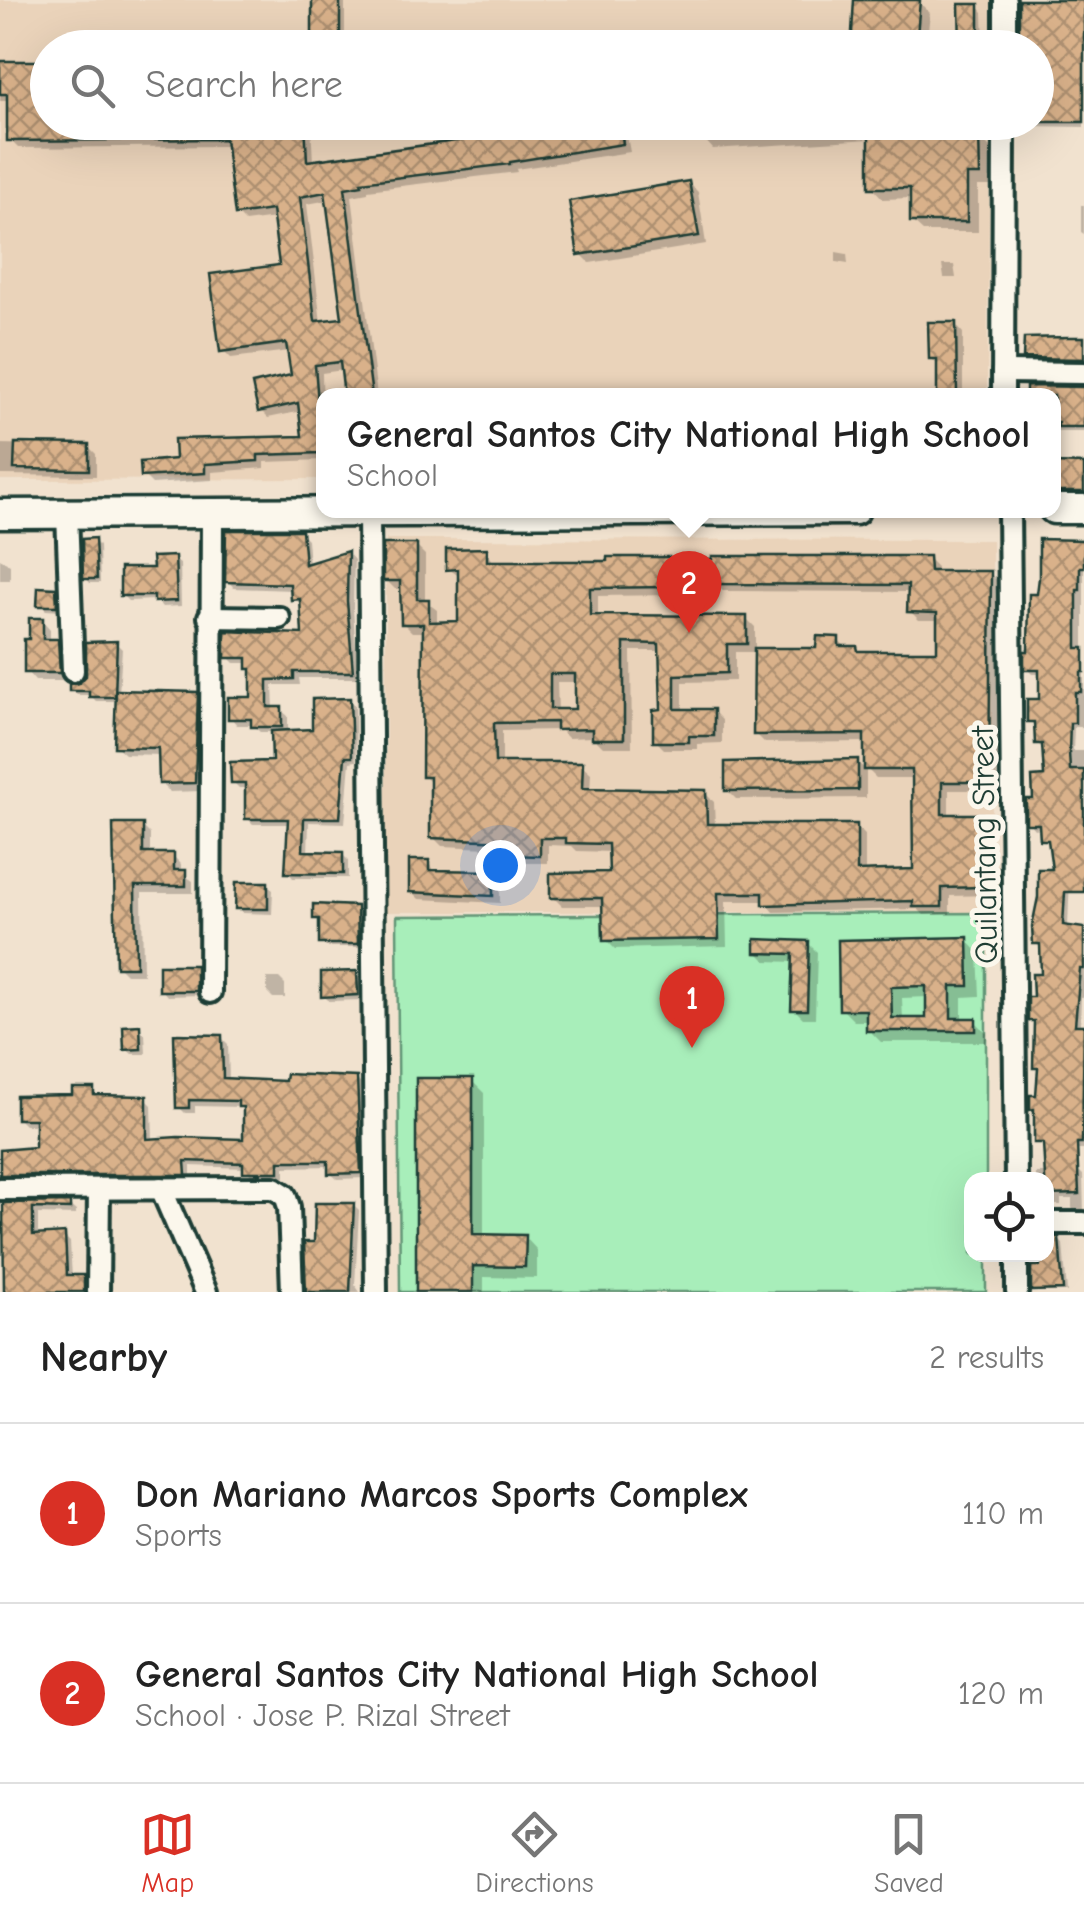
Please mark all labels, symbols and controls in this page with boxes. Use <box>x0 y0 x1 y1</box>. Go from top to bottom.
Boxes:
search box <box>30 30 1054 140</box>
icon: search <box>65 58 120 113</box>
text: Search here <box>145 63 343 107</box>
popup <box>316 388 1061 518</box>
text: General Santos City National High School <box>347 413 1030 457</box>
text: School <box>347 457 438 494</box>
pin: 2 <box>656 550 722 633</box>
street label: Quilantang Street <box>964 725 1005 964</box>
your location <box>475 840 526 891</box>
pin: 1 <box>660 966 724 1048</box>
map controls <box>964 1172 1054 1262</box>
button: locate <box>964 1172 1054 1262</box>
text: Nearby <box>40 1333 167 1382</box>
text: 2 results <box>929 1339 1044 1376</box>
text: Don Mariano Marcos Sports Complex <box>135 1473 748 1517</box>
text: 1 <box>66 1495 79 1532</box>
text: 110 m <box>962 1495 1044 1532</box>
text: Sports <box>135 1517 222 1554</box>
text: General Santos City National High School <box>135 1653 818 1697</box>
text: 2 <box>65 1675 80 1712</box>
text: 120 m <box>958 1675 1044 1712</box>
text: School · Jose P. Rizal Street <box>135 1697 510 1734</box>
tab: Map <box>140 1807 195 1899</box>
tab: Directions <box>475 1807 594 1899</box>
tab: Saved <box>874 1807 944 1899</box>

